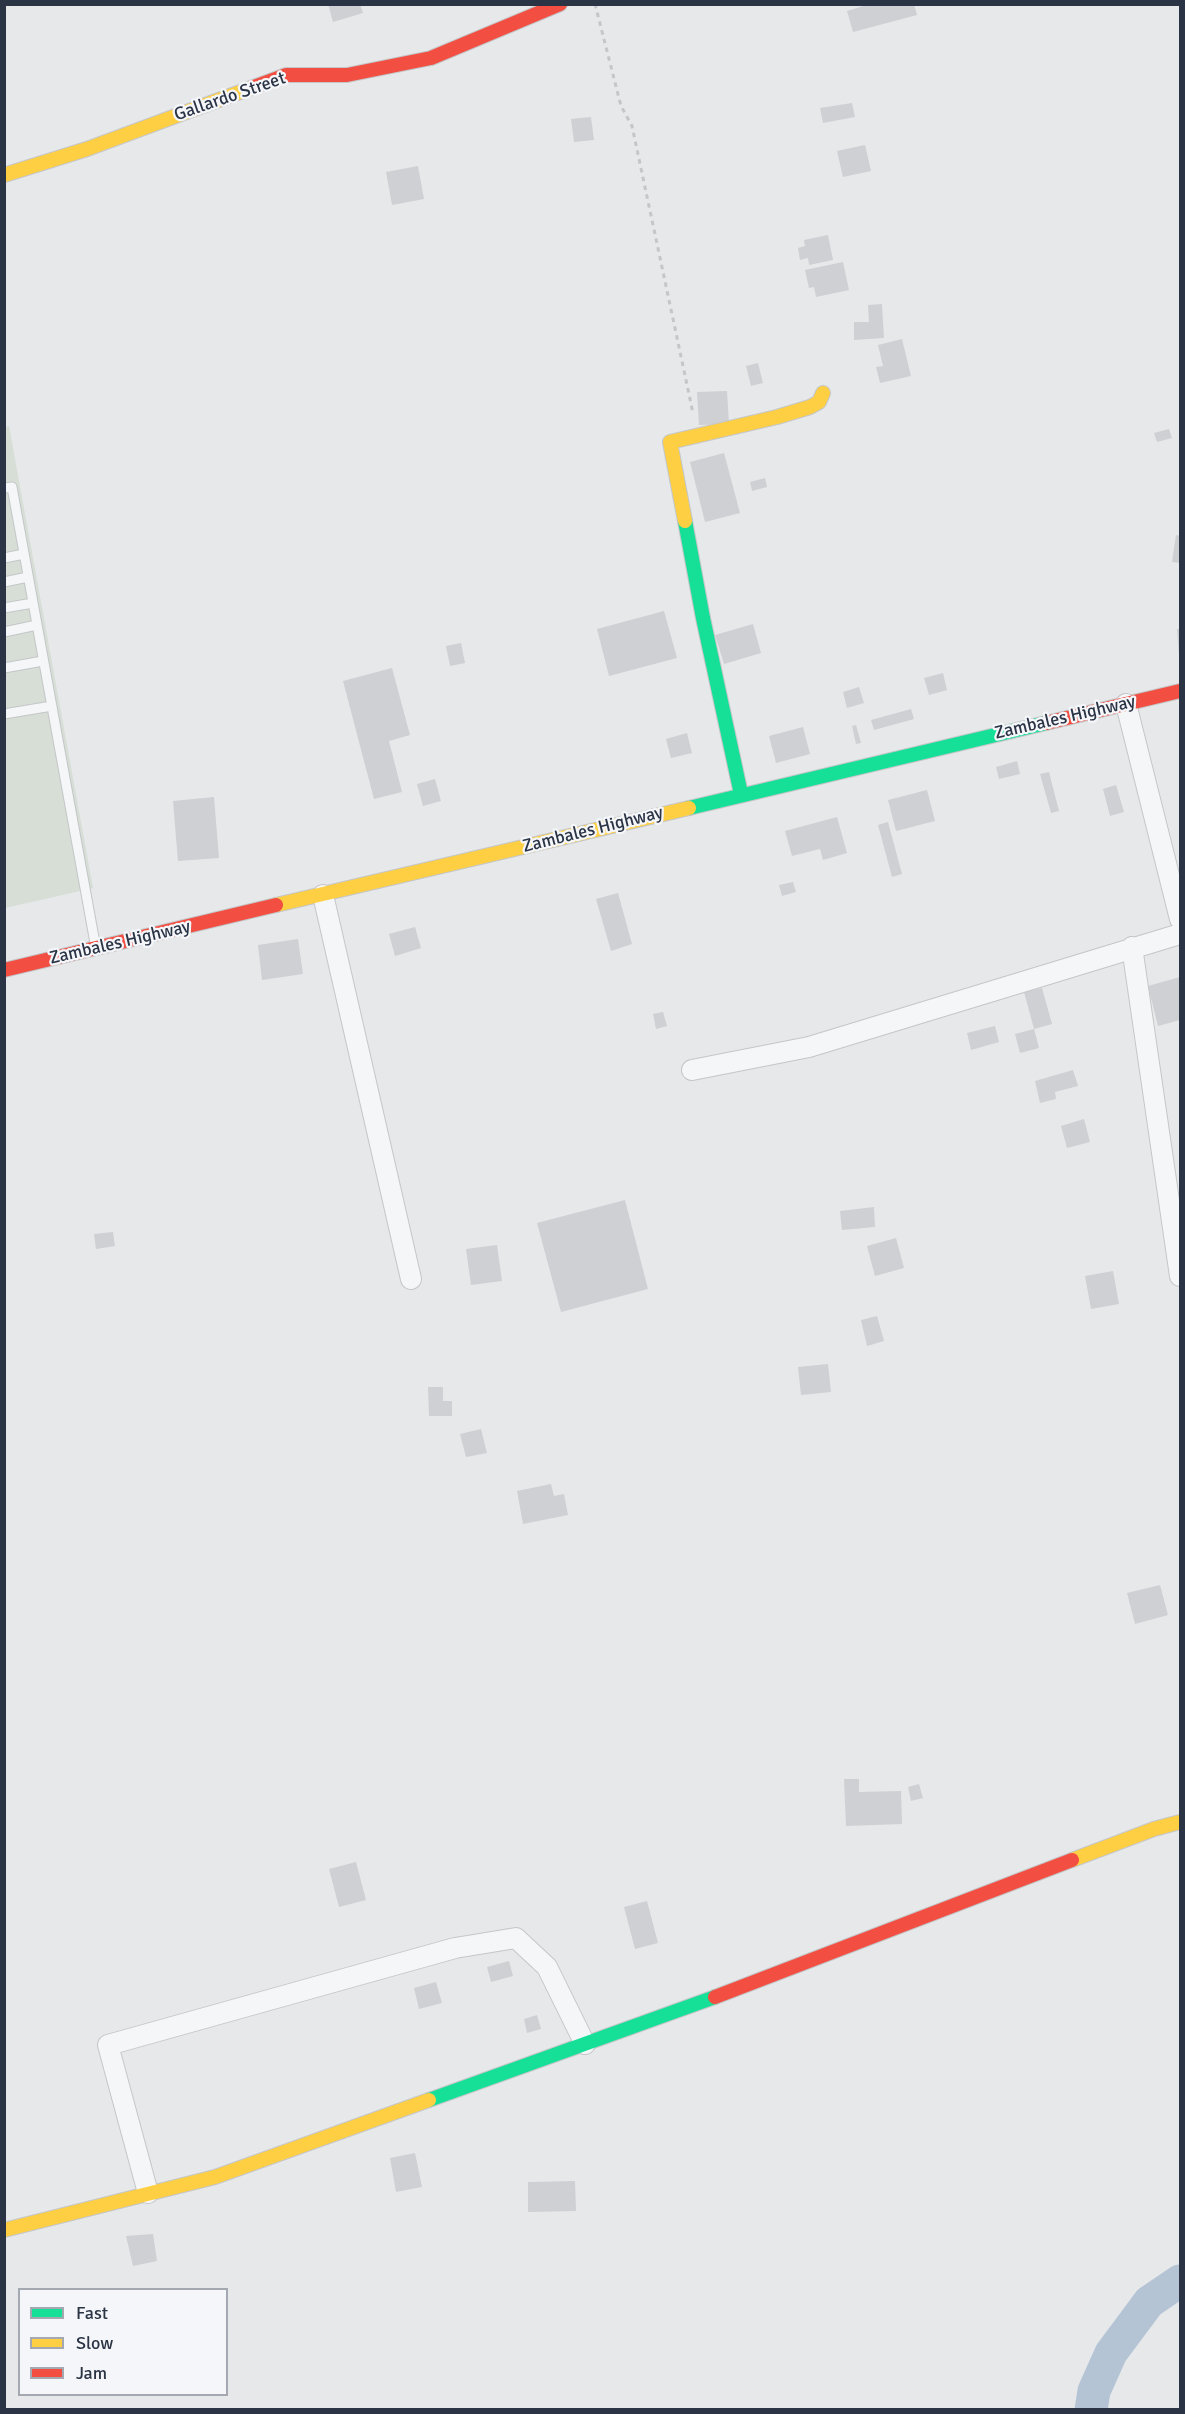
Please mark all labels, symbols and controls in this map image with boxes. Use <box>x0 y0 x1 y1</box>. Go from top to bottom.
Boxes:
street label: Gallardo Street <box>171 68 289 126</box>
street label: Zambales Highway <box>992 691 1138 745</box>
street label: Zambales Highway <box>520 802 666 858</box>
street label: Zambales Highway <box>47 916 193 970</box>
legend <box>18 2288 228 2396</box>
text: Fast <box>76 2302 108 2324</box>
text: Slow <box>76 2332 113 2354</box>
text: Jam <box>76 2362 107 2384</box>

